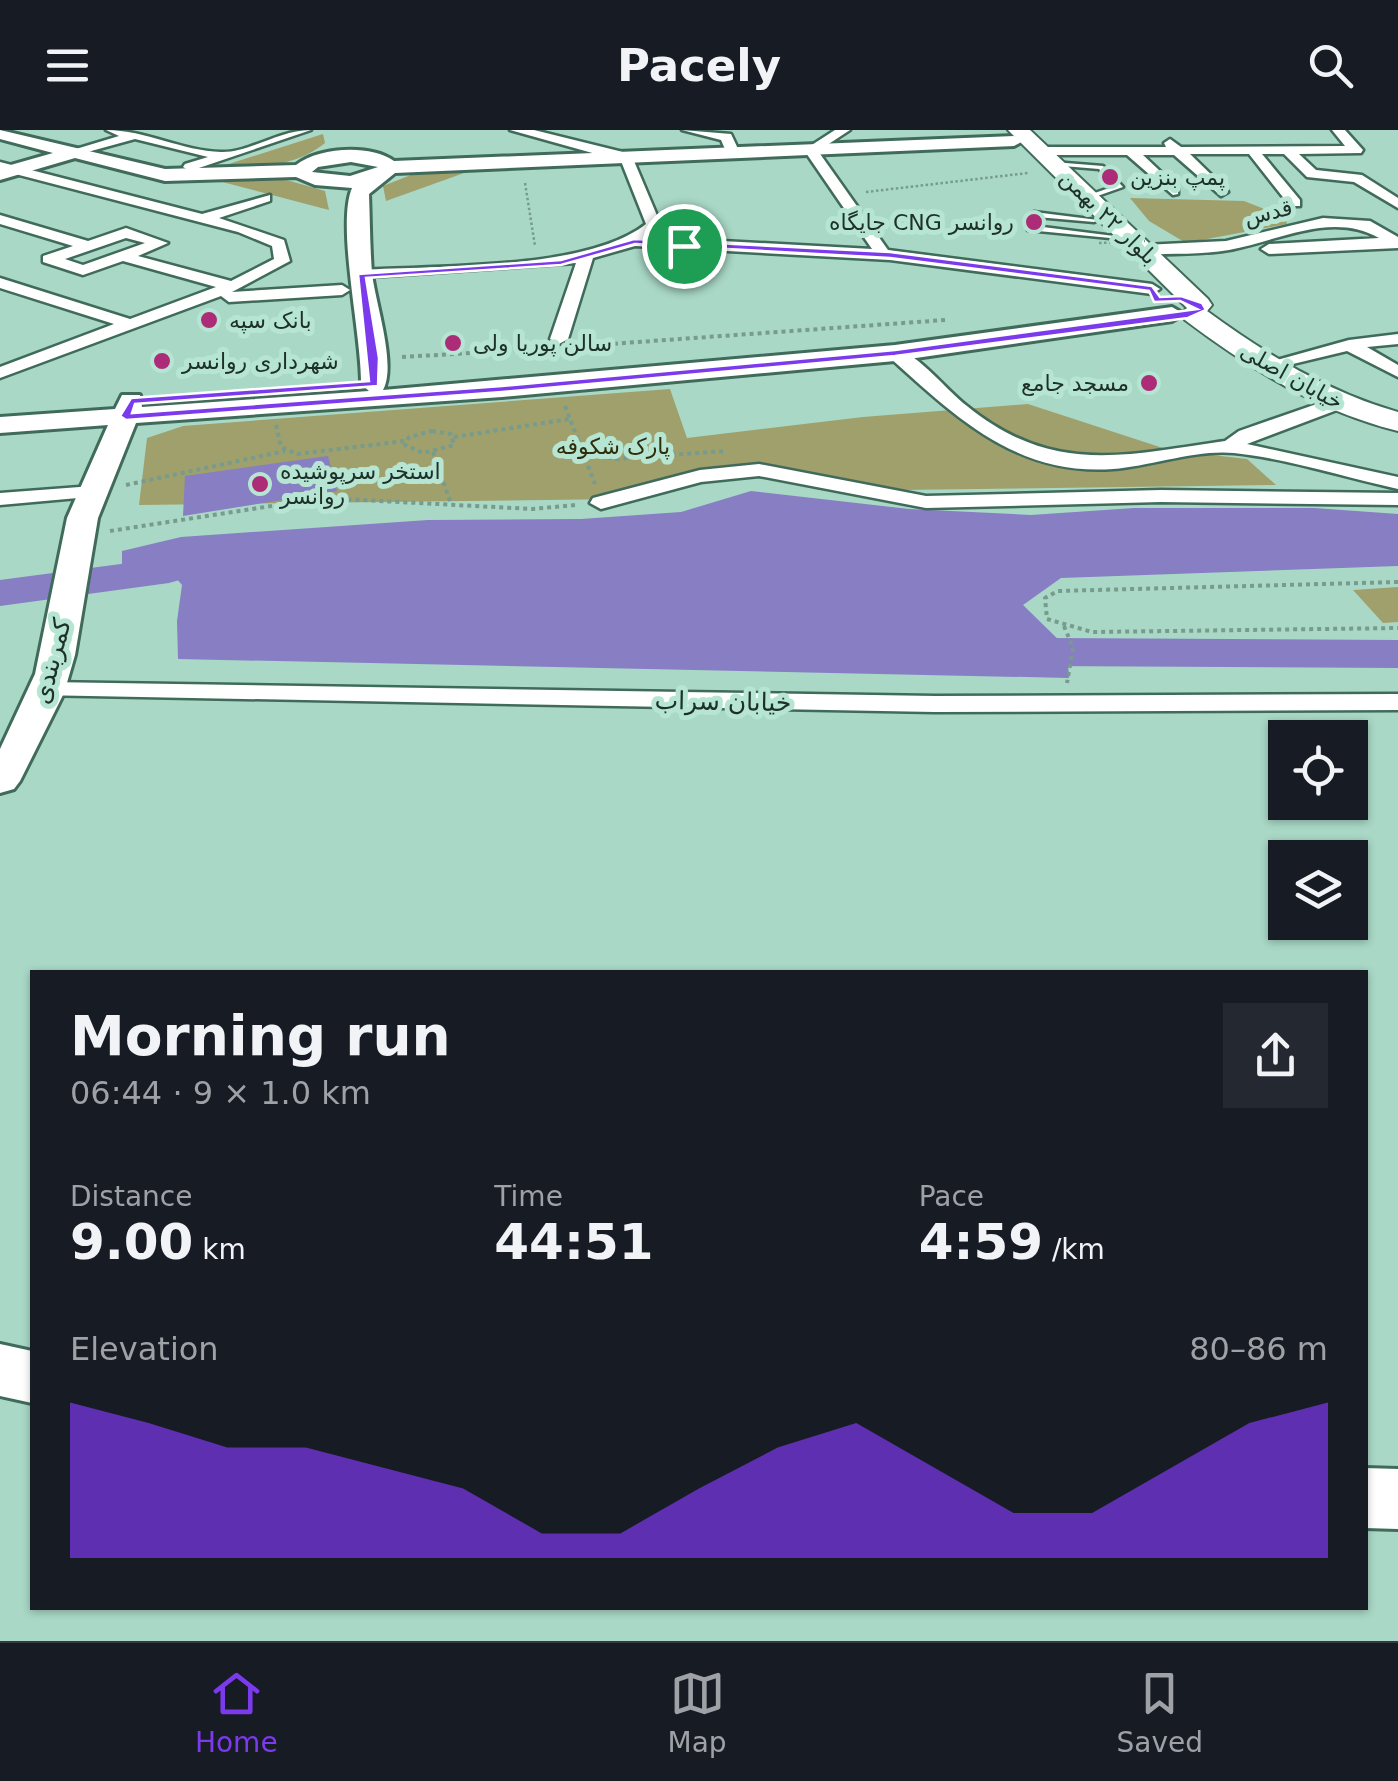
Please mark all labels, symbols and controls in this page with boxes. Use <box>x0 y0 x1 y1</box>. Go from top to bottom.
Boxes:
icon: menu <box>40 38 95 93</box>
icon: search <box>1303 38 1358 93</box>
text: Pacely <box>617 39 781 92</box>
street label: بلوار ۲۲ بهمن <box>1055 165 1162 270</box>
place label: پمپ بنزین <box>1130 165 1225 191</box>
marker: پمپ بنزین <box>1099 166 1121 188</box>
street label: قدس <box>1241 194 1295 232</box>
pin <box>642 204 727 289</box>
place label: جایگاه CNG روانسر <box>829 210 1014 235</box>
marker: جایگاه CNG روانسر <box>1023 211 1045 233</box>
icon: arrive <box>657 219 712 274</box>
place label: بانک سپه <box>229 308 312 334</box>
marker: بانک سپه <box>198 309 220 331</box>
place label: سالن پوریا ولی <box>473 331 612 357</box>
marker: سالن پوریا ولی <box>442 332 464 354</box>
street label: خیابان اصلی <box>1236 338 1347 415</box>
place label: شهرداری روانسر <box>181 349 339 374</box>
marker: شهرداری روانسر <box>151 350 173 372</box>
place label: مسجد جامع <box>1021 371 1129 396</box>
marker: مسجد جامع <box>1138 372 1160 394</box>
park label: پارک شکوفه <box>556 434 670 460</box>
place label: استخر سرپوشیده روانسر <box>279 459 441 509</box>
marker: استخر سرپوشیده روانسر <box>249 473 271 495</box>
street label: کمربندی <box>26 615 77 707</box>
street label: خیابان سراب <box>654 686 792 717</box>
map controls <box>1268 720 1368 940</box>
button: locate <box>1268 720 1368 820</box>
button: layers <box>1268 840 1368 940</box>
button: share <box>1223 1003 1328 1108</box>
text: Morning run <box>70 1004 451 1068</box>
text: 06:44 · 9 × 1.0 km <box>70 1074 371 1112</box>
text: Distance <box>70 1180 192 1213</box>
text: Time <box>494 1180 563 1213</box>
text: Pace <box>919 1180 984 1213</box>
text: 9.00 <box>70 1213 193 1271</box>
text: 44:51 <box>494 1213 653 1271</box>
text: 4:59 <box>919 1213 1043 1271</box>
text: km <box>193 1233 246 1266</box>
text: /km <box>1043 1233 1105 1266</box>
text: Elevation <box>70 1330 219 1368</box>
text: 80–86 m <box>1189 1330 1328 1368</box>
tab: Home <box>195 1666 278 1759</box>
tab: Map <box>668 1666 727 1759</box>
tab: Saved <box>1117 1666 1203 1759</box>

